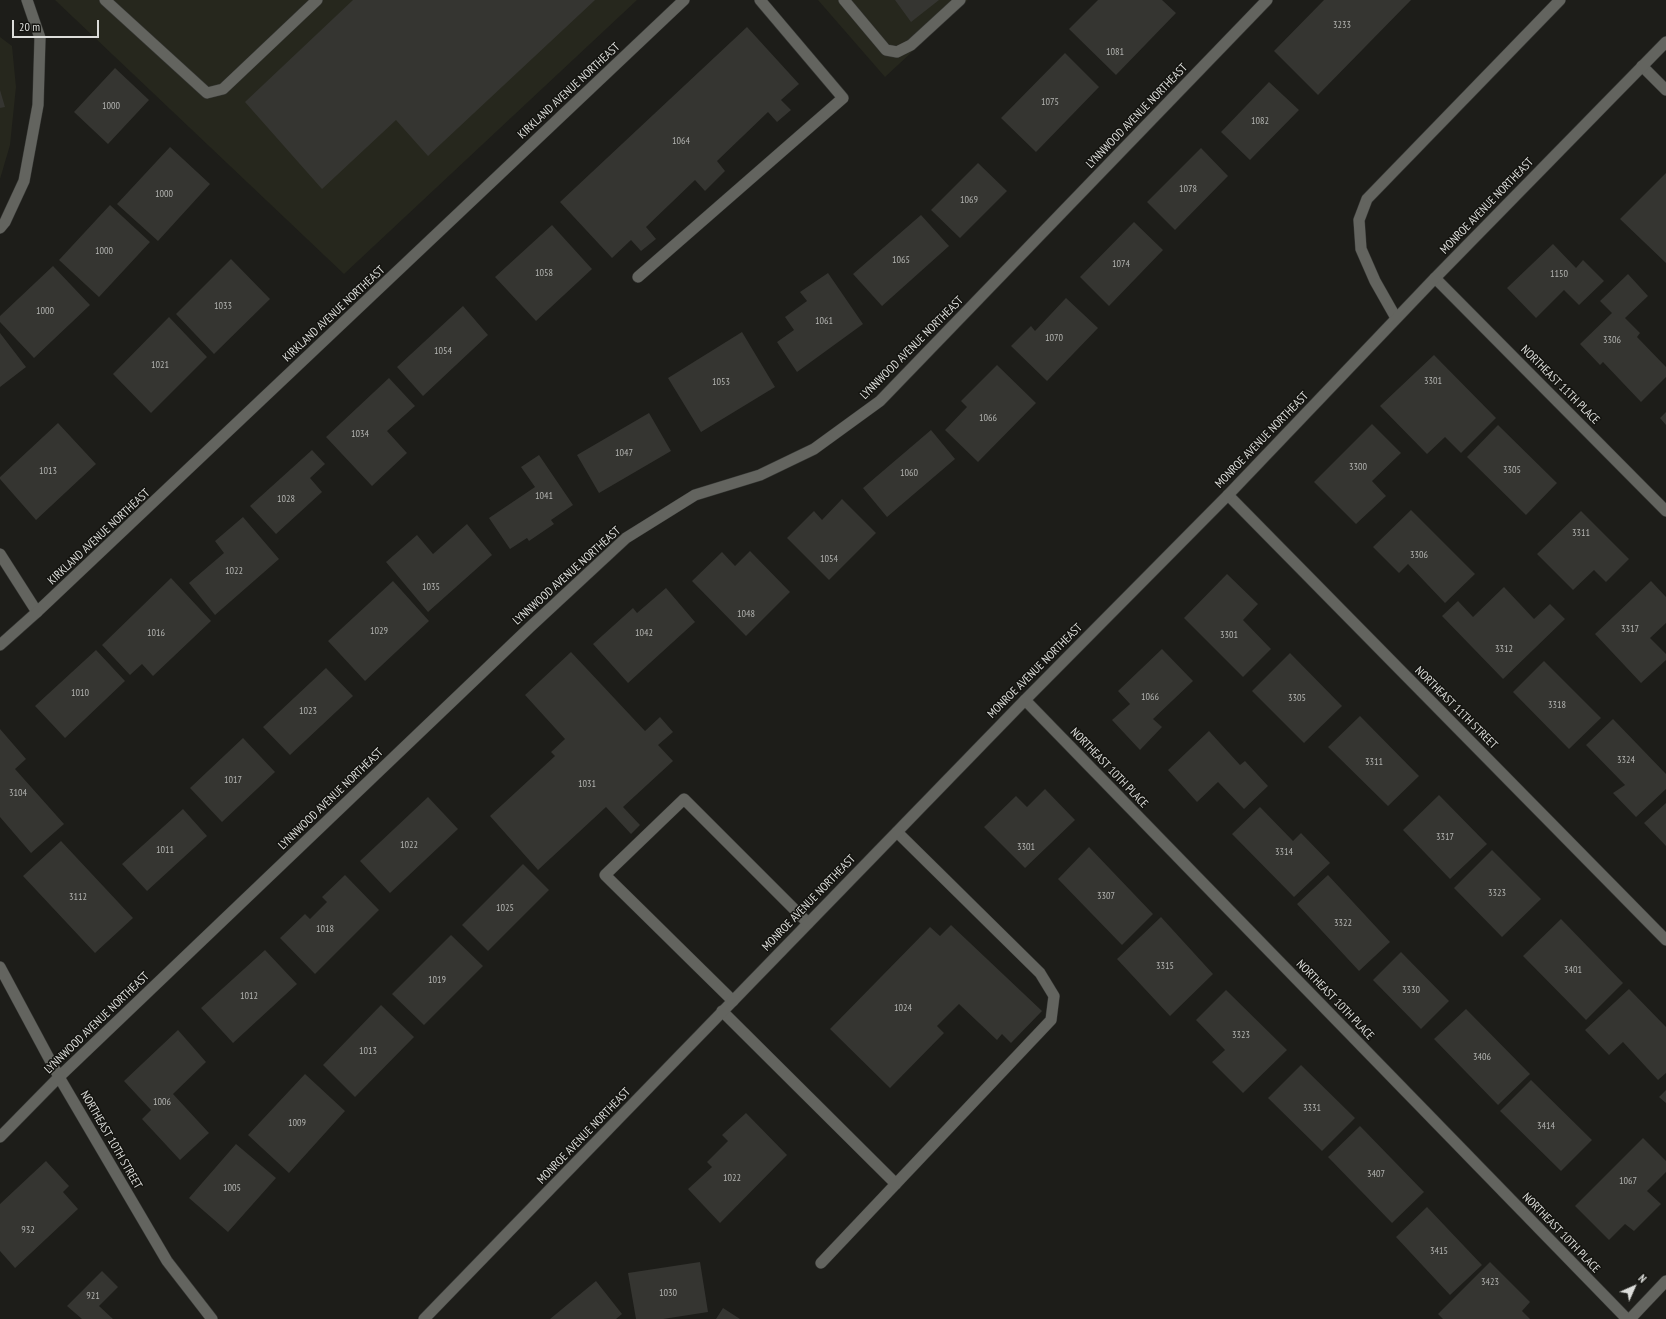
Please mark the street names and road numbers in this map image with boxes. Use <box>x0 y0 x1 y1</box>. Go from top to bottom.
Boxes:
street label: KIRKLAND AVENUE NORTHEAST <box>515 40 623 142</box>
street label: LYNNWOOD AVENUE NORTHEAST <box>1083 61 1191 171</box>
street label: MONROE AVENUE NORTHEAST <box>1437 155 1537 257</box>
street label: KIRKLAND AVENUE NORTHEAST <box>280 263 388 365</box>
street label: LYNNWOOD AVENUE NORTHEAST <box>857 293 967 403</box>
street label: NORTHEAST 11TH PLACE <box>1518 343 1602 427</box>
street label: MONROE AVENUE NORTHEAST <box>1212 389 1312 491</box>
street label: KIRKLAND AVENUE NORTHEAST <box>45 486 153 588</box>
street label: LYNNWOOD AVENUE NORTHEAST <box>510 524 624 628</box>
street label: MONROE AVENUE NORTHEAST <box>985 621 1085 721</box>
street label: NORTHEAST 11TH STREET <box>1412 664 1500 752</box>
street label: NORTHEAST 10TH PLACE <box>1067 725 1151 811</box>
street label: LYNNWOOD AVENUE NORTHEAST <box>276 745 386 853</box>
street label: MONROE AVENUE NORTHEAST <box>759 852 859 954</box>
street label: NORTHEAST 10TH PLACE <box>1293 957 1377 1043</box>
street label: LYNNWOOD AVENUE NORTHEAST <box>42 969 152 1077</box>
street label: MONROE AVENUE NORTHEAST <box>534 1085 634 1187</box>
street label: NORTHEAST 10TH STREET <box>77 1088 145 1192</box>
street label: NORTHEAST 10TH PLACE <box>1519 1190 1603 1276</box>

